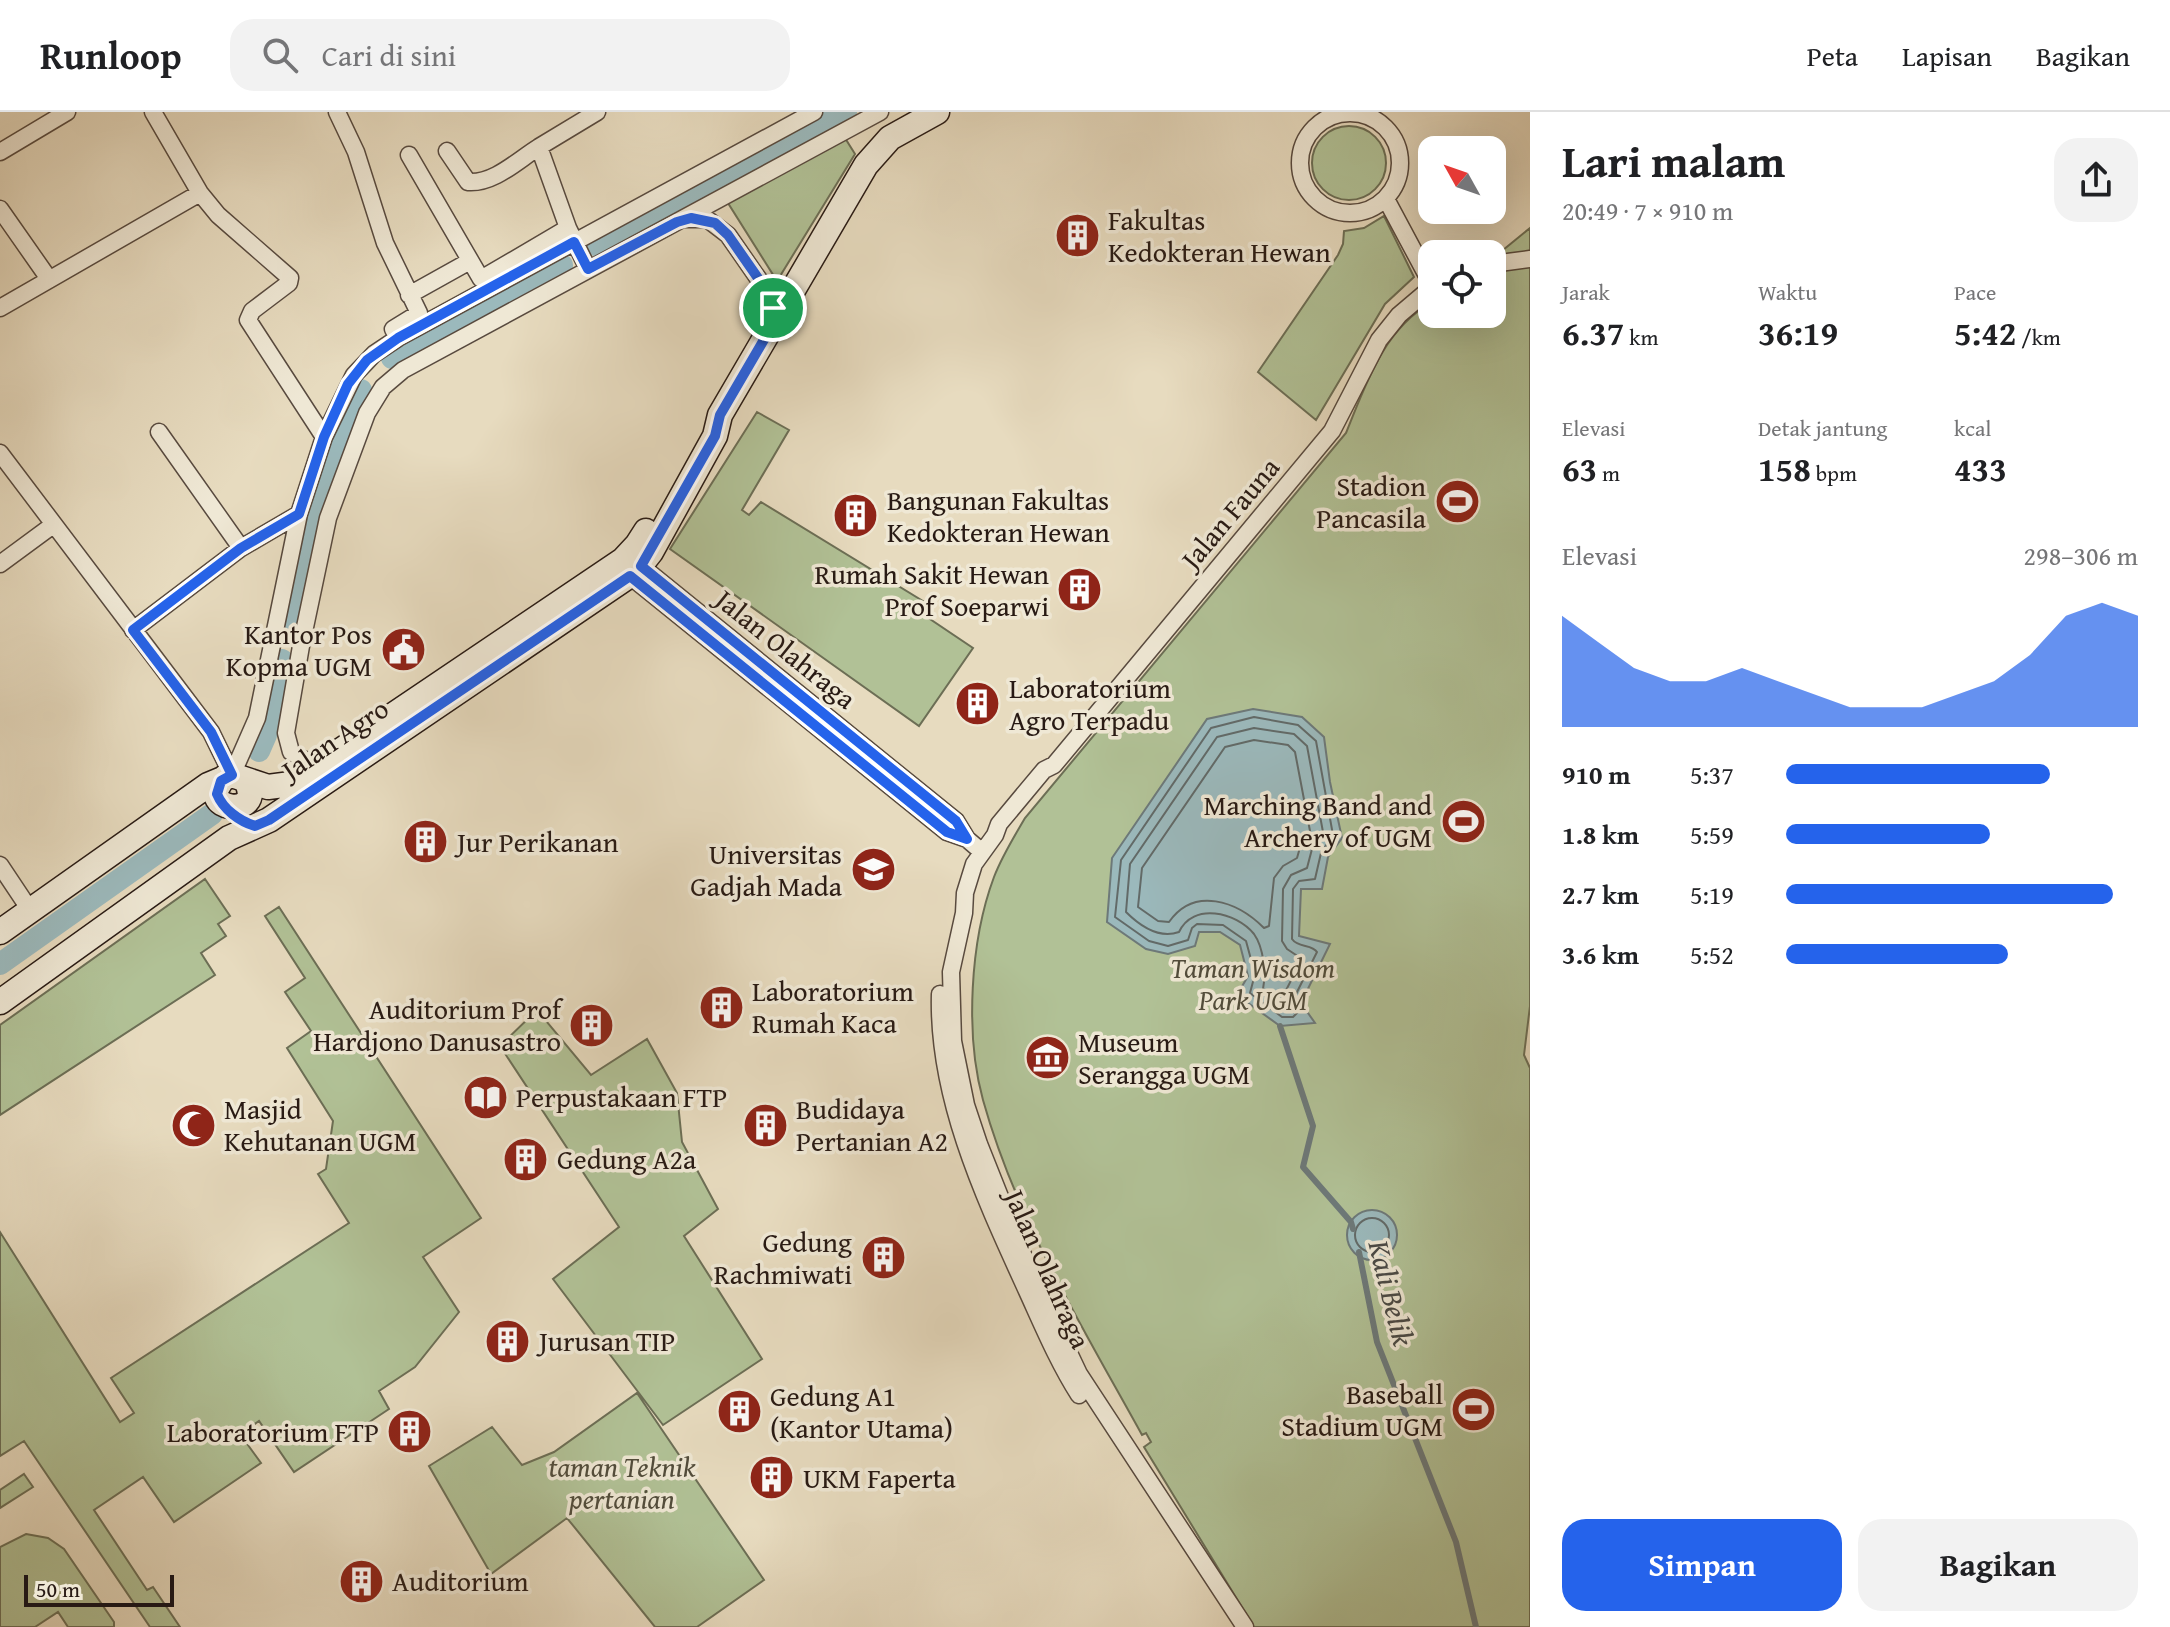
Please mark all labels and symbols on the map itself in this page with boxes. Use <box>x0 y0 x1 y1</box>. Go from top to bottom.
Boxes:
north arrow <box>1418 136 1506 224</box>
place label: Fakultas Kedokteran Hewan <box>1108 199 1331 272</box>
building icon: Fakultas Kedokteran Hewan <box>1053 212 1101 260</box>
pin <box>739 274 807 342</box>
street label: Jalan Fauna <box>1169 447 1289 580</box>
place label: Stadion Pancasila <box>1316 465 1427 538</box>
sports icon: Stadion Pancasila <box>1433 478 1481 526</box>
place label: Bangunan Fakultas Kedokteran Hewan <box>887 479 1110 552</box>
building icon: Bangunan Fakultas Kedokteran Hewan <box>832 492 880 540</box>
place label: Rumah Sakit Hewan Prof Soeparwi <box>815 553 1049 626</box>
building icon: Rumah Sakit Hewan Prof Soeparwi <box>1056 566 1104 614</box>
street label: Jalan Olahraga <box>705 577 866 719</box>
place label: Kantor Pos Kopma UGM <box>226 613 372 686</box>
public building icon: Kantor Pos Kopma UGM <box>379 626 427 674</box>
place label: Laboratorium Agro Terpadu <box>1009 667 1171 740</box>
building icon: Laboratorium Agro Terpadu <box>954 680 1002 728</box>
street label: Jalan Agro <box>270 688 396 791</box>
place label: Marching Band and Archery of UGM <box>1203 784 1432 857</box>
sports icon: Marching Band and Archery of UGM <box>1439 797 1487 845</box>
building icon: Jur Perikanan <box>402 818 450 866</box>
place label: Jur Perikanan <box>454 821 619 862</box>
place label: Universitas Gadjah Mada <box>690 833 843 906</box>
school or university icon: Universitas Gadjah Mada <box>849 846 897 894</box>
park label: Taman Wisdom Park UGM <box>1171 947 1335 1020</box>
place label: Laboratorium Rumah Kaca <box>752 970 914 1043</box>
building icon: Laboratorium Rumah Kaca <box>697 983 745 1031</box>
place label: Auditorium Prof Hardjono Danusastro <box>313 988 564 1061</box>
building icon: Auditorium Prof Hardjono Danusastro <box>568 1001 616 1049</box>
place label: Museum Serangga UGM <box>1078 1021 1250 1094</box>
museum icon: Museum Serangga UGM <box>1023 1034 1071 1082</box>
library icon: Perpustakaan FTP <box>461 1073 509 1121</box>
place label: Perpustakaan FTP <box>516 1076 727 1117</box>
place label: Masjid Kehutanan UGM <box>224 1088 416 1161</box>
place label: Budidaya Pertanian A2 <box>796 1088 948 1161</box>
mosque icon: Masjid Kehutanan UGM <box>169 1101 217 1149</box>
building icon: Budidaya Pertanian A2 <box>741 1101 789 1149</box>
building icon: Gedung A2a <box>502 1135 550 1183</box>
place label: Gedung A2a <box>557 1138 697 1179</box>
street label: Jalan Olahraga <box>994 1180 1102 1356</box>
place label: Gedung Rachmiwati <box>714 1221 852 1294</box>
building icon: Gedung Rachmiwati <box>859 1234 907 1282</box>
water label: Kali Belik <box>1357 1234 1426 1351</box>
building icon: Jurusan TIP <box>484 1317 532 1365</box>
place label: Jurusan TIP <box>536 1320 675 1361</box>
place label: Baseball Stadium UGM <box>1281 1373 1443 1446</box>
place label: Gedung A1 (Kantor Utama) <box>770 1375 953 1448</box>
sports icon: Baseball Stadium UGM <box>1450 1386 1498 1434</box>
building icon: Gedung A1 (Kantor Utama) <box>715 1388 763 1436</box>
building icon: Laboratorium FTP <box>386 1408 434 1456</box>
place label: Laboratorium FTP <box>167 1411 379 1452</box>
park label: taman Teknik pertanian <box>549 1446 696 1519</box>
building icon: UKM Faperta <box>748 1454 796 1502</box>
place label: UKM Faperta <box>803 1457 957 1498</box>
building icon: Auditorium <box>337 1557 385 1605</box>
place label: Auditorium <box>392 1560 529 1601</box>
scale bar <box>24 1571 174 1607</box>

